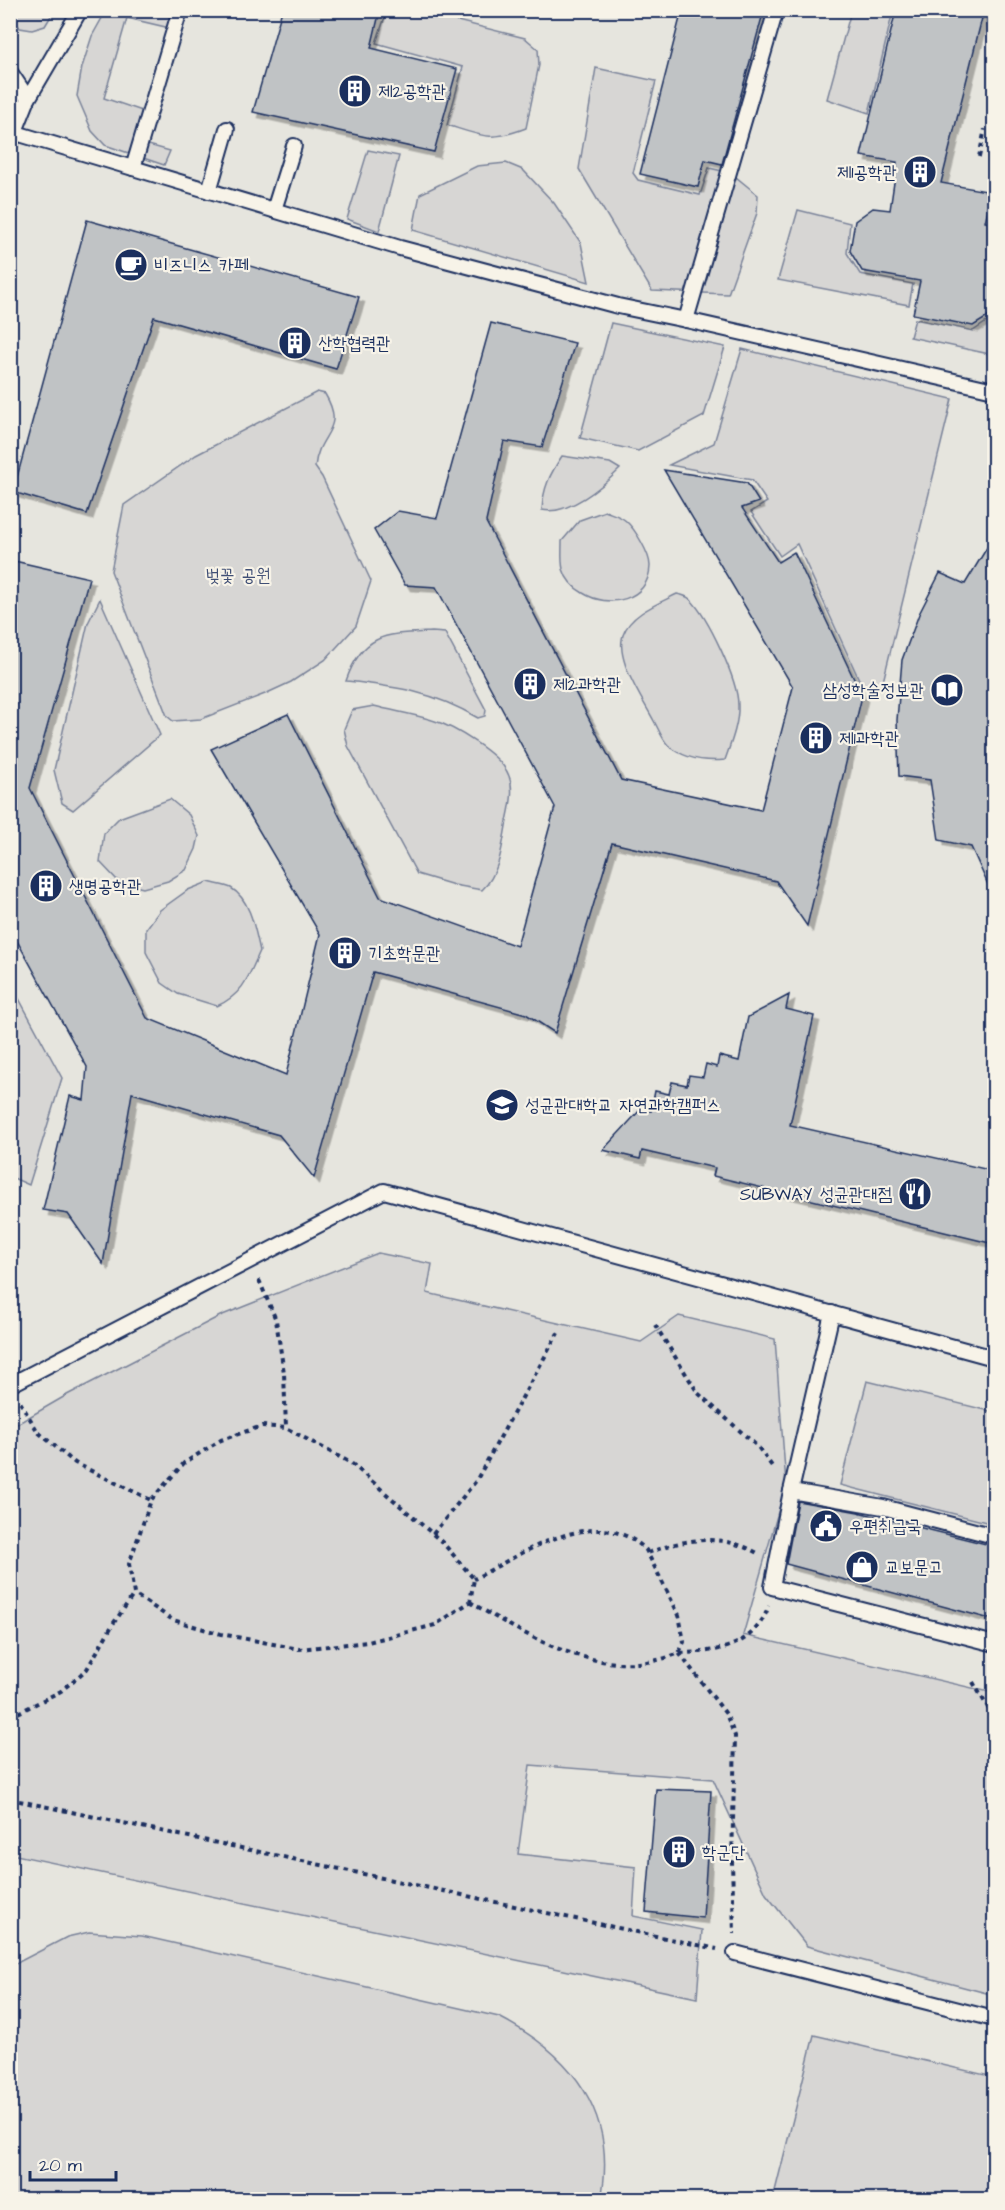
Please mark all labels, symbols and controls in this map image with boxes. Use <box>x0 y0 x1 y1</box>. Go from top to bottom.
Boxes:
building icon: 제2공학관 <box>337 73 373 109</box>
place label: 제2공학관 <box>378 79 446 104</box>
building icon: 제1공학관 <box>902 154 938 190</box>
place label: 제1공학관 <box>837 160 897 185</box>
cafe icon: 비즈니스 카페 <box>113 247 149 283</box>
place label: 비즈니스 카페 <box>154 253 249 278</box>
building icon: 산학협력관 <box>277 325 313 361</box>
place label: 산학협력관 <box>318 331 390 356</box>
park label: 벚꽃 공원 <box>205 563 271 588</box>
building icon: 제2과학관 <box>512 666 548 702</box>
place label: 제2과학관 <box>553 672 621 697</box>
library icon: 삼성학술정보관 <box>929 672 965 708</box>
place label: 삼성학술정보관 <box>823 678 924 703</box>
building icon: 제1과학관 <box>798 720 834 756</box>
place label: 제1과학관 <box>839 726 899 751</box>
building icon: 생명공학관 <box>28 868 64 904</box>
place label: 생명공학관 <box>69 874 141 899</box>
building icon: 기초학문관 <box>327 935 363 971</box>
place label: 기초학문관 <box>368 941 440 966</box>
school or university icon: 성균관대학교 자연과학캠퍼스 <box>484 1087 520 1123</box>
place label: 성균관대학교 자연과학캠퍼스 <box>525 1093 721 1118</box>
restaurant icon: SUBWAY 성균관대점 <box>897 1176 933 1212</box>
place label: SUBWAY 성균관대점 <box>740 1182 893 1207</box>
public building icon: 우편취급국 <box>808 1508 844 1544</box>
place label: 우편취급국 <box>849 1514 921 1539</box>
shop icon: 교보문고 <box>844 1549 880 1585</box>
place label: 교보문고 <box>885 1555 943 1580</box>
building icon: 학군단 <box>661 1834 697 1870</box>
place label: 학군단 <box>702 1840 746 1865</box>
scale bar <box>30 2144 116 2182</box>
text: 20 m <box>39 2153 82 2178</box>

